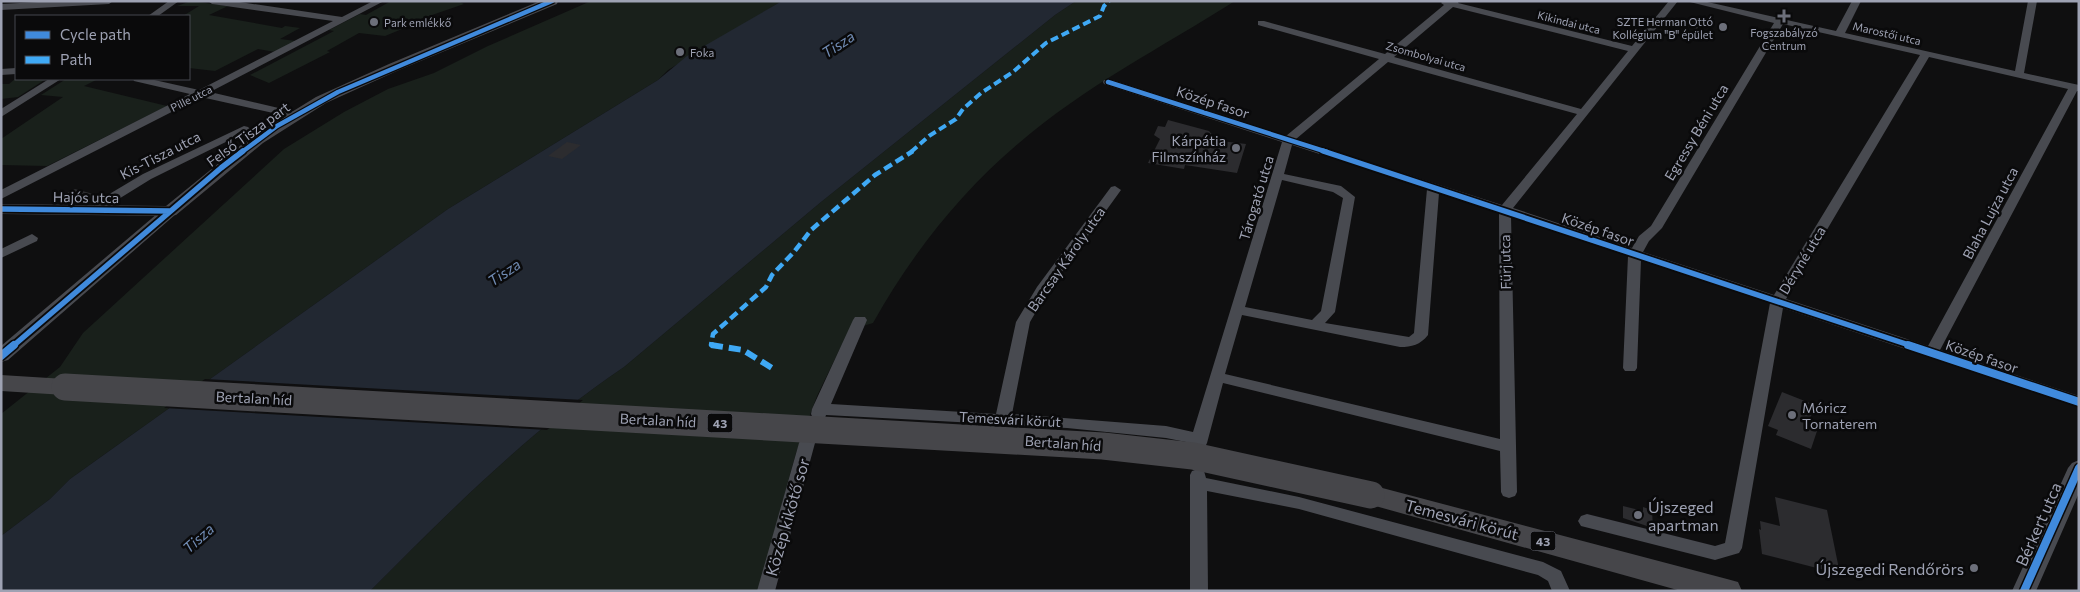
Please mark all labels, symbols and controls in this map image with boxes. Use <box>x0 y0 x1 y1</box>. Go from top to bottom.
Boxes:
street label: Kikindai utca <box>1536 8 1602 36</box>
marker: Fogszabályzó Centrum <box>1777 9 1791 23</box>
legend <box>15 15 190 80</box>
place label: SZTE Herman Ottó Kollégium "B" épület <box>1613 15 1713 41</box>
marker: Park emlékkő <box>368 16 380 28</box>
place label: Park emlékkő <box>384 16 452 29</box>
street label: Marostői utca <box>1852 19 1922 47</box>
marker: SZTE Herman Ottó Kollégium "B" épület <box>1717 21 1729 33</box>
text: Cycle path <box>60 25 131 43</box>
place label: Fogszabályzó Centrum <box>1750 26 1818 52</box>
water label: Tisza <box>818 27 858 61</box>
street label: Zsombolyai utca <box>1385 38 1467 74</box>
marker: Foka <box>674 46 686 58</box>
place label: Foka <box>690 46 714 59</box>
text: Path <box>60 50 92 68</box>
street label: Egressy Béni utca <box>1660 81 1732 183</box>
street label: Pille utca <box>168 82 214 114</box>
street label: Közép fasor <box>1174 82 1252 122</box>
street label: Felső Tisza part <box>203 98 293 170</box>
street label: Kis-Tisza utca <box>117 127 203 183</box>
place label: Kárpátia Filmszínház <box>1151 132 1226 165</box>
marker: Kárpátia Filmszínház <box>1230 142 1242 154</box>
street label: Tárogató utca <box>1235 153 1277 243</box>
street label: Blaha Lujza utca <box>1959 164 2021 262</box>
street label: Hajós utca <box>53 188 119 206</box>
street label: Barcsay Károly utca <box>1024 203 1108 315</box>
street label: Közép fasor <box>1560 209 1637 249</box>
street label: Déryné utca <box>1775 223 1829 297</box>
street label: Fürj utca <box>1496 234 1514 290</box>
water label: Tisza <box>484 255 524 289</box>
street label: Közép fasor <box>1944 336 2021 376</box>
street label: Bertalan híd <box>215 388 293 408</box>
place label: Móricz Tornaterem <box>1802 399 1877 432</box>
street label: Temesvári körút <box>959 408 1062 430</box>
marker: Móricz Tornaterem <box>1786 409 1798 421</box>
street label: Bertalan híd <box>619 410 697 430</box>
road number: 43 <box>708 413 732 432</box>
street label: Bertalan híd <box>1024 432 1102 454</box>
street label: Közép kikötő sor <box>761 455 813 578</box>
street label: Bérkert utca <box>2011 479 2065 569</box>
street label: Temesvári körút <box>1403 495 1521 543</box>
place label: Újszeged apartman <box>1648 497 1719 534</box>
marker: Újszeged apartman <box>1632 509 1644 521</box>
water label: Tisza <box>179 519 217 557</box>
road number: 43 <box>1530 532 1556 550</box>
place label: Újszegedi Rendőrörs <box>1816 559 1964 578</box>
marker: Újszegedi Rendőrörs <box>1968 562 1980 574</box>

